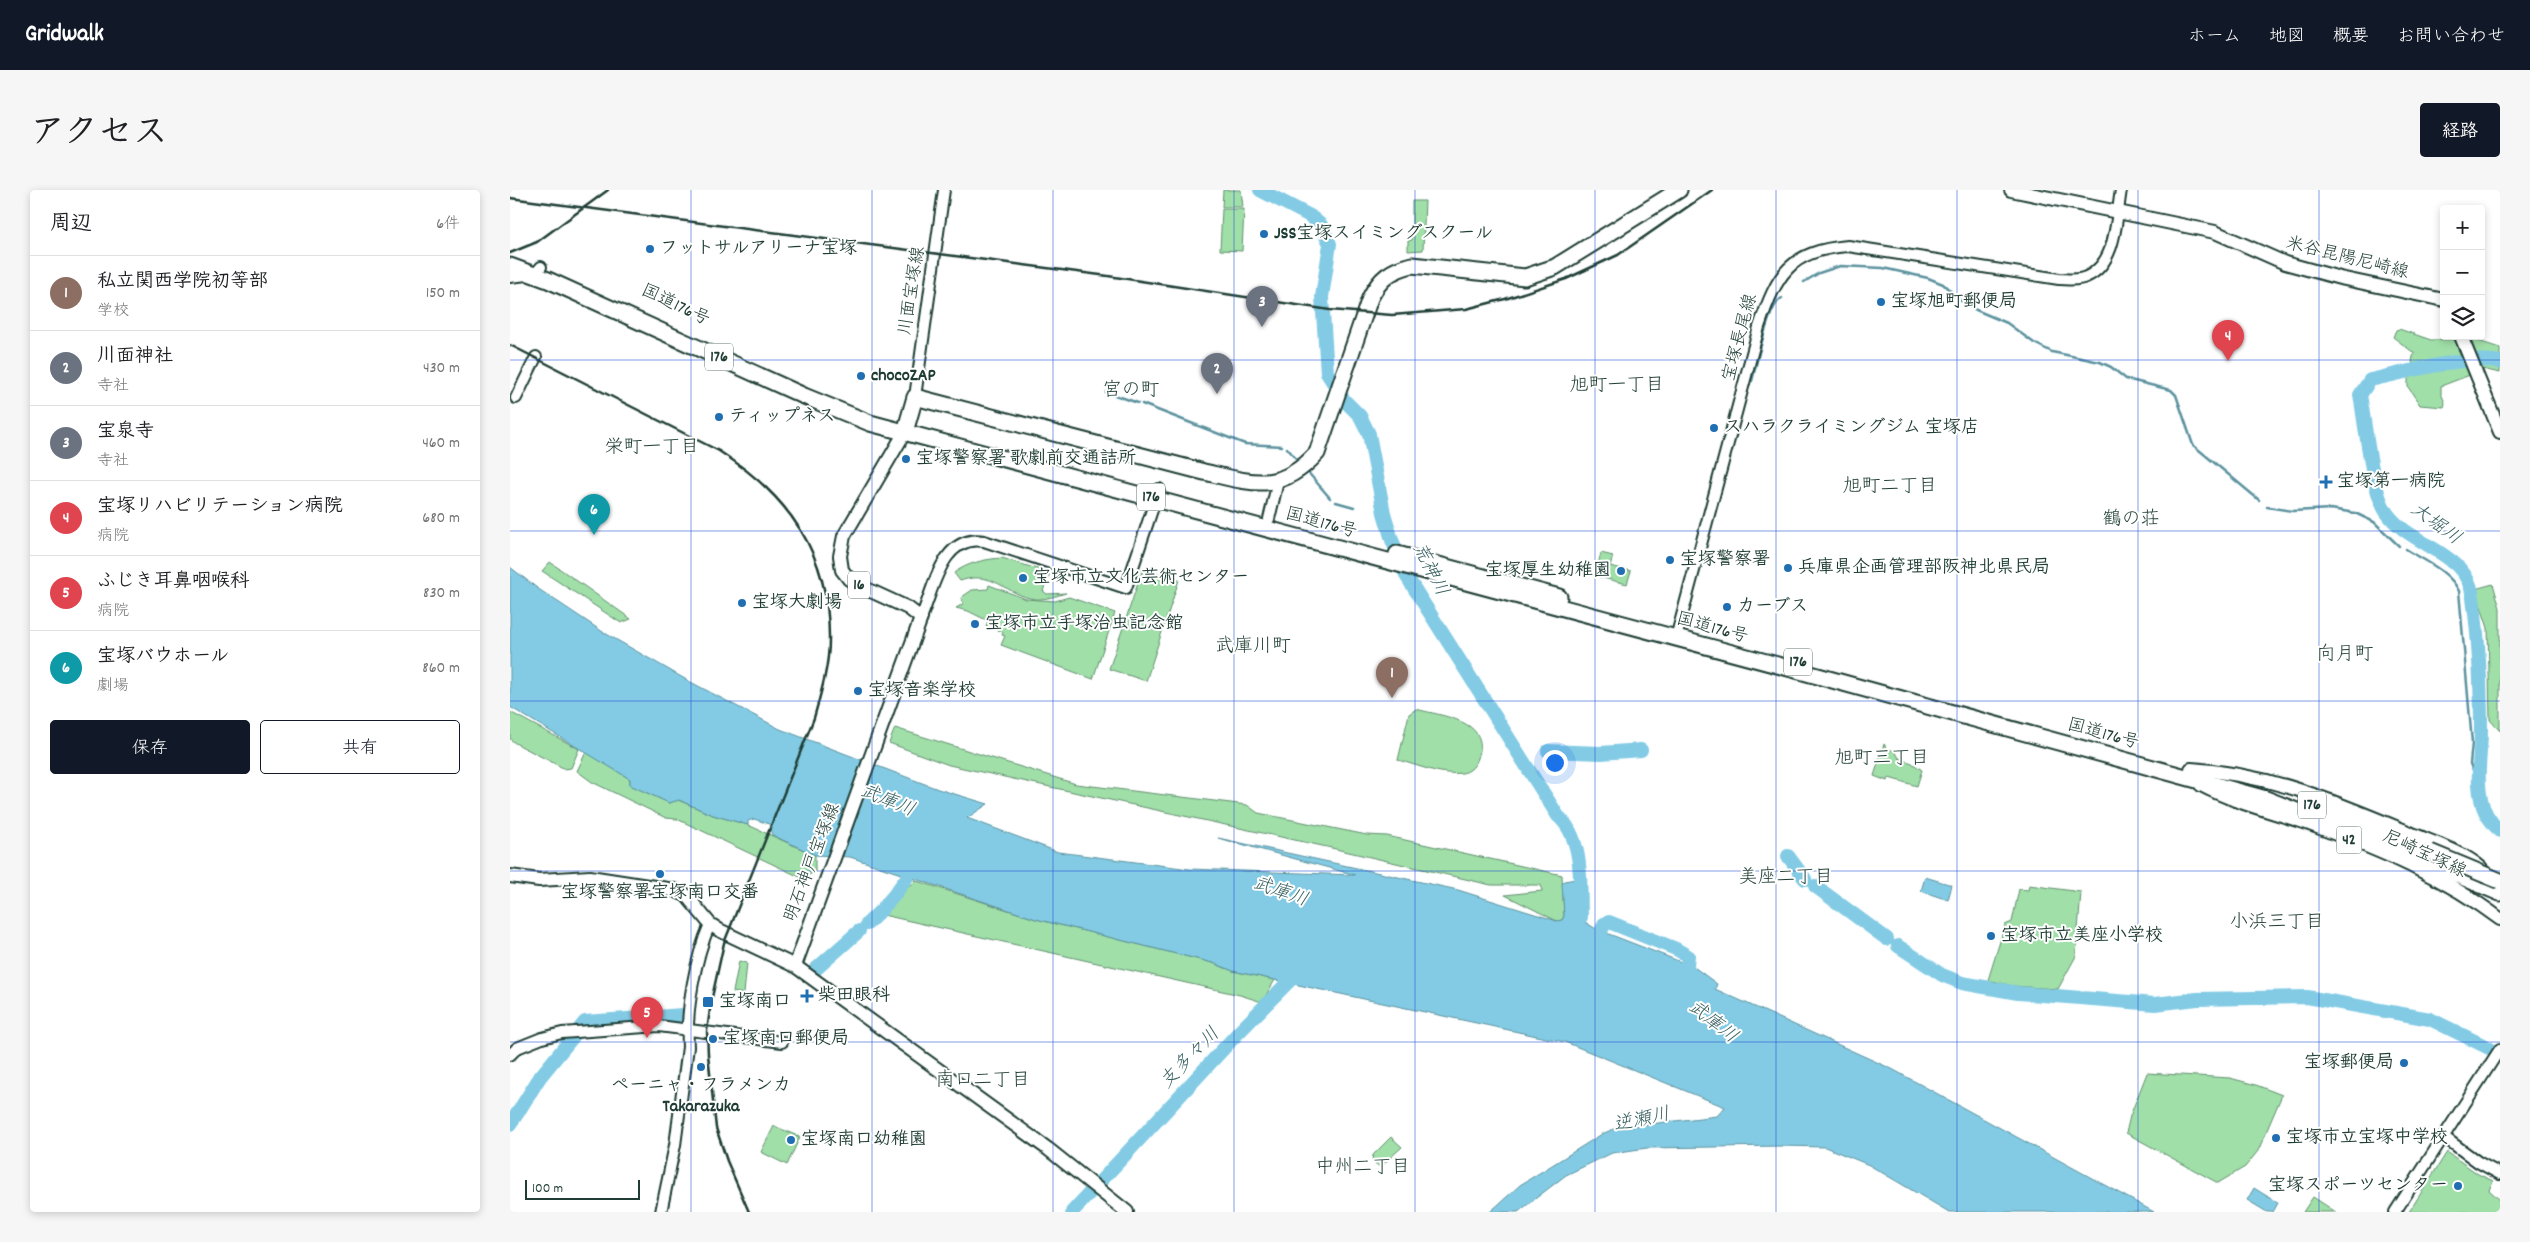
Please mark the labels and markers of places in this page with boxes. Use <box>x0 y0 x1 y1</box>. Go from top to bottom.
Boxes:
place label: JSS宝塚スイミングスクール <box>1274 222 1493 247</box>
marker: JSS宝塚スイミングスクール <box>1258 228 1270 240</box>
place label: フットサルアリーナ宝塚 <box>660 237 857 262</box>
marker: フットサルアリーナ宝塚 <box>644 243 656 255</box>
pin: 3 <box>1246 286 1278 327</box>
place label: 宝塚旭町郵便局 <box>1891 290 2017 315</box>
marker: 宝塚旭町郵便局 <box>1875 296 1887 308</box>
pin: 4 <box>2212 320 2244 361</box>
pin: 2 <box>1201 353 1233 394</box>
place label: chocoZAP <box>871 364 936 389</box>
marker: chocoZAP <box>855 370 867 382</box>
place label: ティップネス <box>729 405 836 430</box>
marker: ティップネス <box>713 411 725 423</box>
place label: スハラクライミングジム 宝塚店 <box>1724 416 1979 441</box>
marker: スハラクライミングジム 宝塚店 <box>1708 422 1720 434</box>
place label: 宝塚警察署 歌劇前交通詰所 <box>916 447 1136 472</box>
marker: 宝塚警察署 歌劇前交通詰所 <box>900 453 912 465</box>
place label: 宝塚第一病院 <box>2337 470 2445 495</box>
marker: 宝塚第一病院 <box>2319 475 2333 489</box>
pin: 6 <box>578 494 610 535</box>
place label: 宝塚警察署 <box>1680 548 1770 573</box>
marker: 宝塚警察署 <box>1664 554 1676 566</box>
place label: 兵庫県企画管理部阪神北県民局 <box>1798 556 2050 581</box>
place label: 宝塚厚生幼稚園 <box>1485 559 1611 584</box>
marker: 兵庫県企画管理部阪神北県民局 <box>1782 562 1794 574</box>
marker: 宝塚厚生幼稚園 <box>1615 565 1627 577</box>
place label: 宝塚市立文化芸術センター <box>1033 566 1249 591</box>
marker: 宝塚市立文化芸術センター <box>1017 572 1029 584</box>
place label: 宝塚大劇場 <box>752 591 842 616</box>
place label: カーブス <box>1737 595 1808 620</box>
marker: 宝塚大劇場 <box>736 597 748 609</box>
marker: カーブス <box>1721 601 1733 613</box>
place label: 宝塚市立手塚治虫記念館 <box>985 612 1183 637</box>
marker: 宝塚市立手塚治虫記念館 <box>969 618 981 630</box>
pin: 1 <box>1376 657 1408 698</box>
place label: 宝塚音楽学校 <box>868 679 976 704</box>
marker: 宝塚音楽学校 <box>852 685 864 697</box>
marker: 宝塚警察署宝塚南口交番 <box>654 868 666 880</box>
place label: 宝塚警察署宝塚南口交番 <box>561 881 759 906</box>
place label: 宝塚市立美座小学校 <box>2001 924 2163 949</box>
marker: 宝塚市立美座小学校 <box>1985 930 1997 942</box>
place label: 柴田眼科 <box>818 984 890 1009</box>
marker: 柴田眼科 <box>800 989 814 1003</box>
place label: 宝塚南口 <box>719 990 791 1015</box>
marker: 宝塚南口 <box>701 995 715 1009</box>
pin: 5 <box>631 997 663 1038</box>
place label: 宝塚南口郵便局 <box>723 1027 849 1052</box>
marker: 宝塚南口郵便局 <box>707 1033 719 1045</box>
place label: 宝塚郵便局 <box>2304 1051 2394 1076</box>
marker: 宝塚郵便局 <box>2398 1057 2410 1069</box>
marker: ペーニャ・フラメンカ Takarazuka <box>695 1061 707 1073</box>
place label: ペーニャ・フラメンカ Takarazuka <box>611 1074 791 1120</box>
place label: 宝塚市立宝塚中学校 <box>2286 1126 2448 1151</box>
place label: 宝塚南口幼稚園 <box>801 1128 927 1153</box>
marker: 宝塚市立宝塚中学校 <box>2270 1132 2282 1144</box>
marker: 宝塚南口幼稚園 <box>785 1134 797 1146</box>
place label: 宝塚スポーツセンター <box>2268 1174 2448 1199</box>
marker: 宝塚スポーツセンター <box>2452 1180 2464 1192</box>

